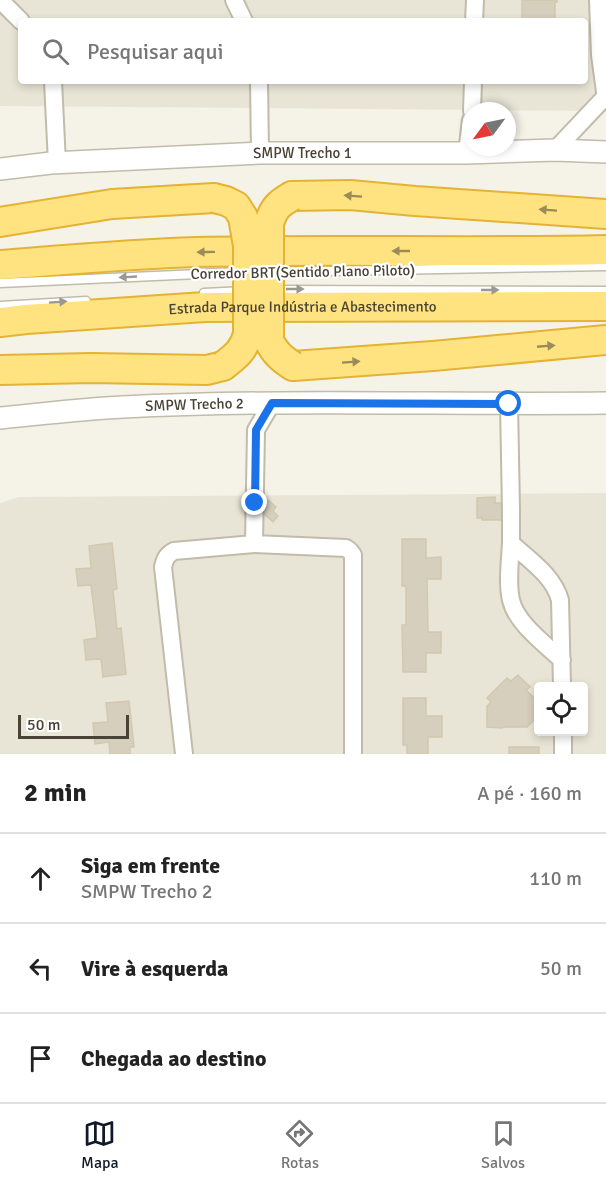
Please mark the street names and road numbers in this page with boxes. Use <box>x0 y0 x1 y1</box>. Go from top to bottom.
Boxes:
street label: SMPW Trecho 1 <box>253 144 352 162</box>
street label: Corredor BRT(Sentido Plano Piloto) <box>191 261 415 283</box>
street label: Estrada Parque Indústria e Abastecimento <box>168 297 437 318</box>
street label: SMPW Trecho 2 <box>145 394 244 415</box>

